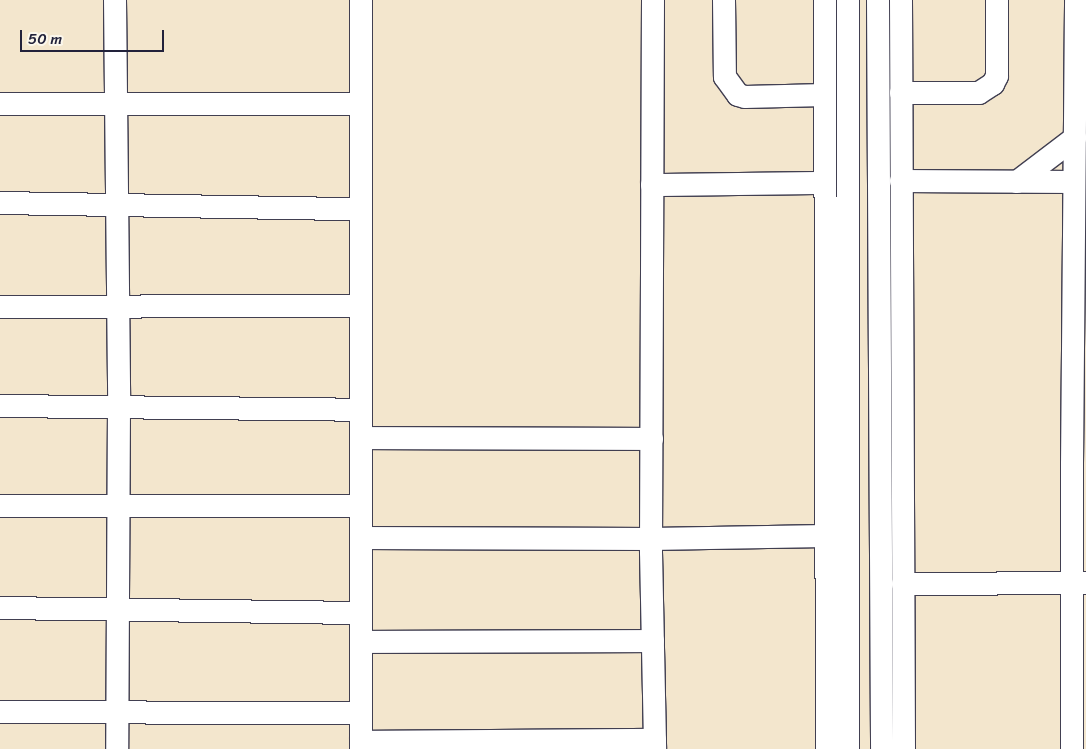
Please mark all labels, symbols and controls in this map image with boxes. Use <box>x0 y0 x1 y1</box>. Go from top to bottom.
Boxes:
scale bar <box>22 20 166 52</box>
text: 50 m <box>28 26 62 52</box>

